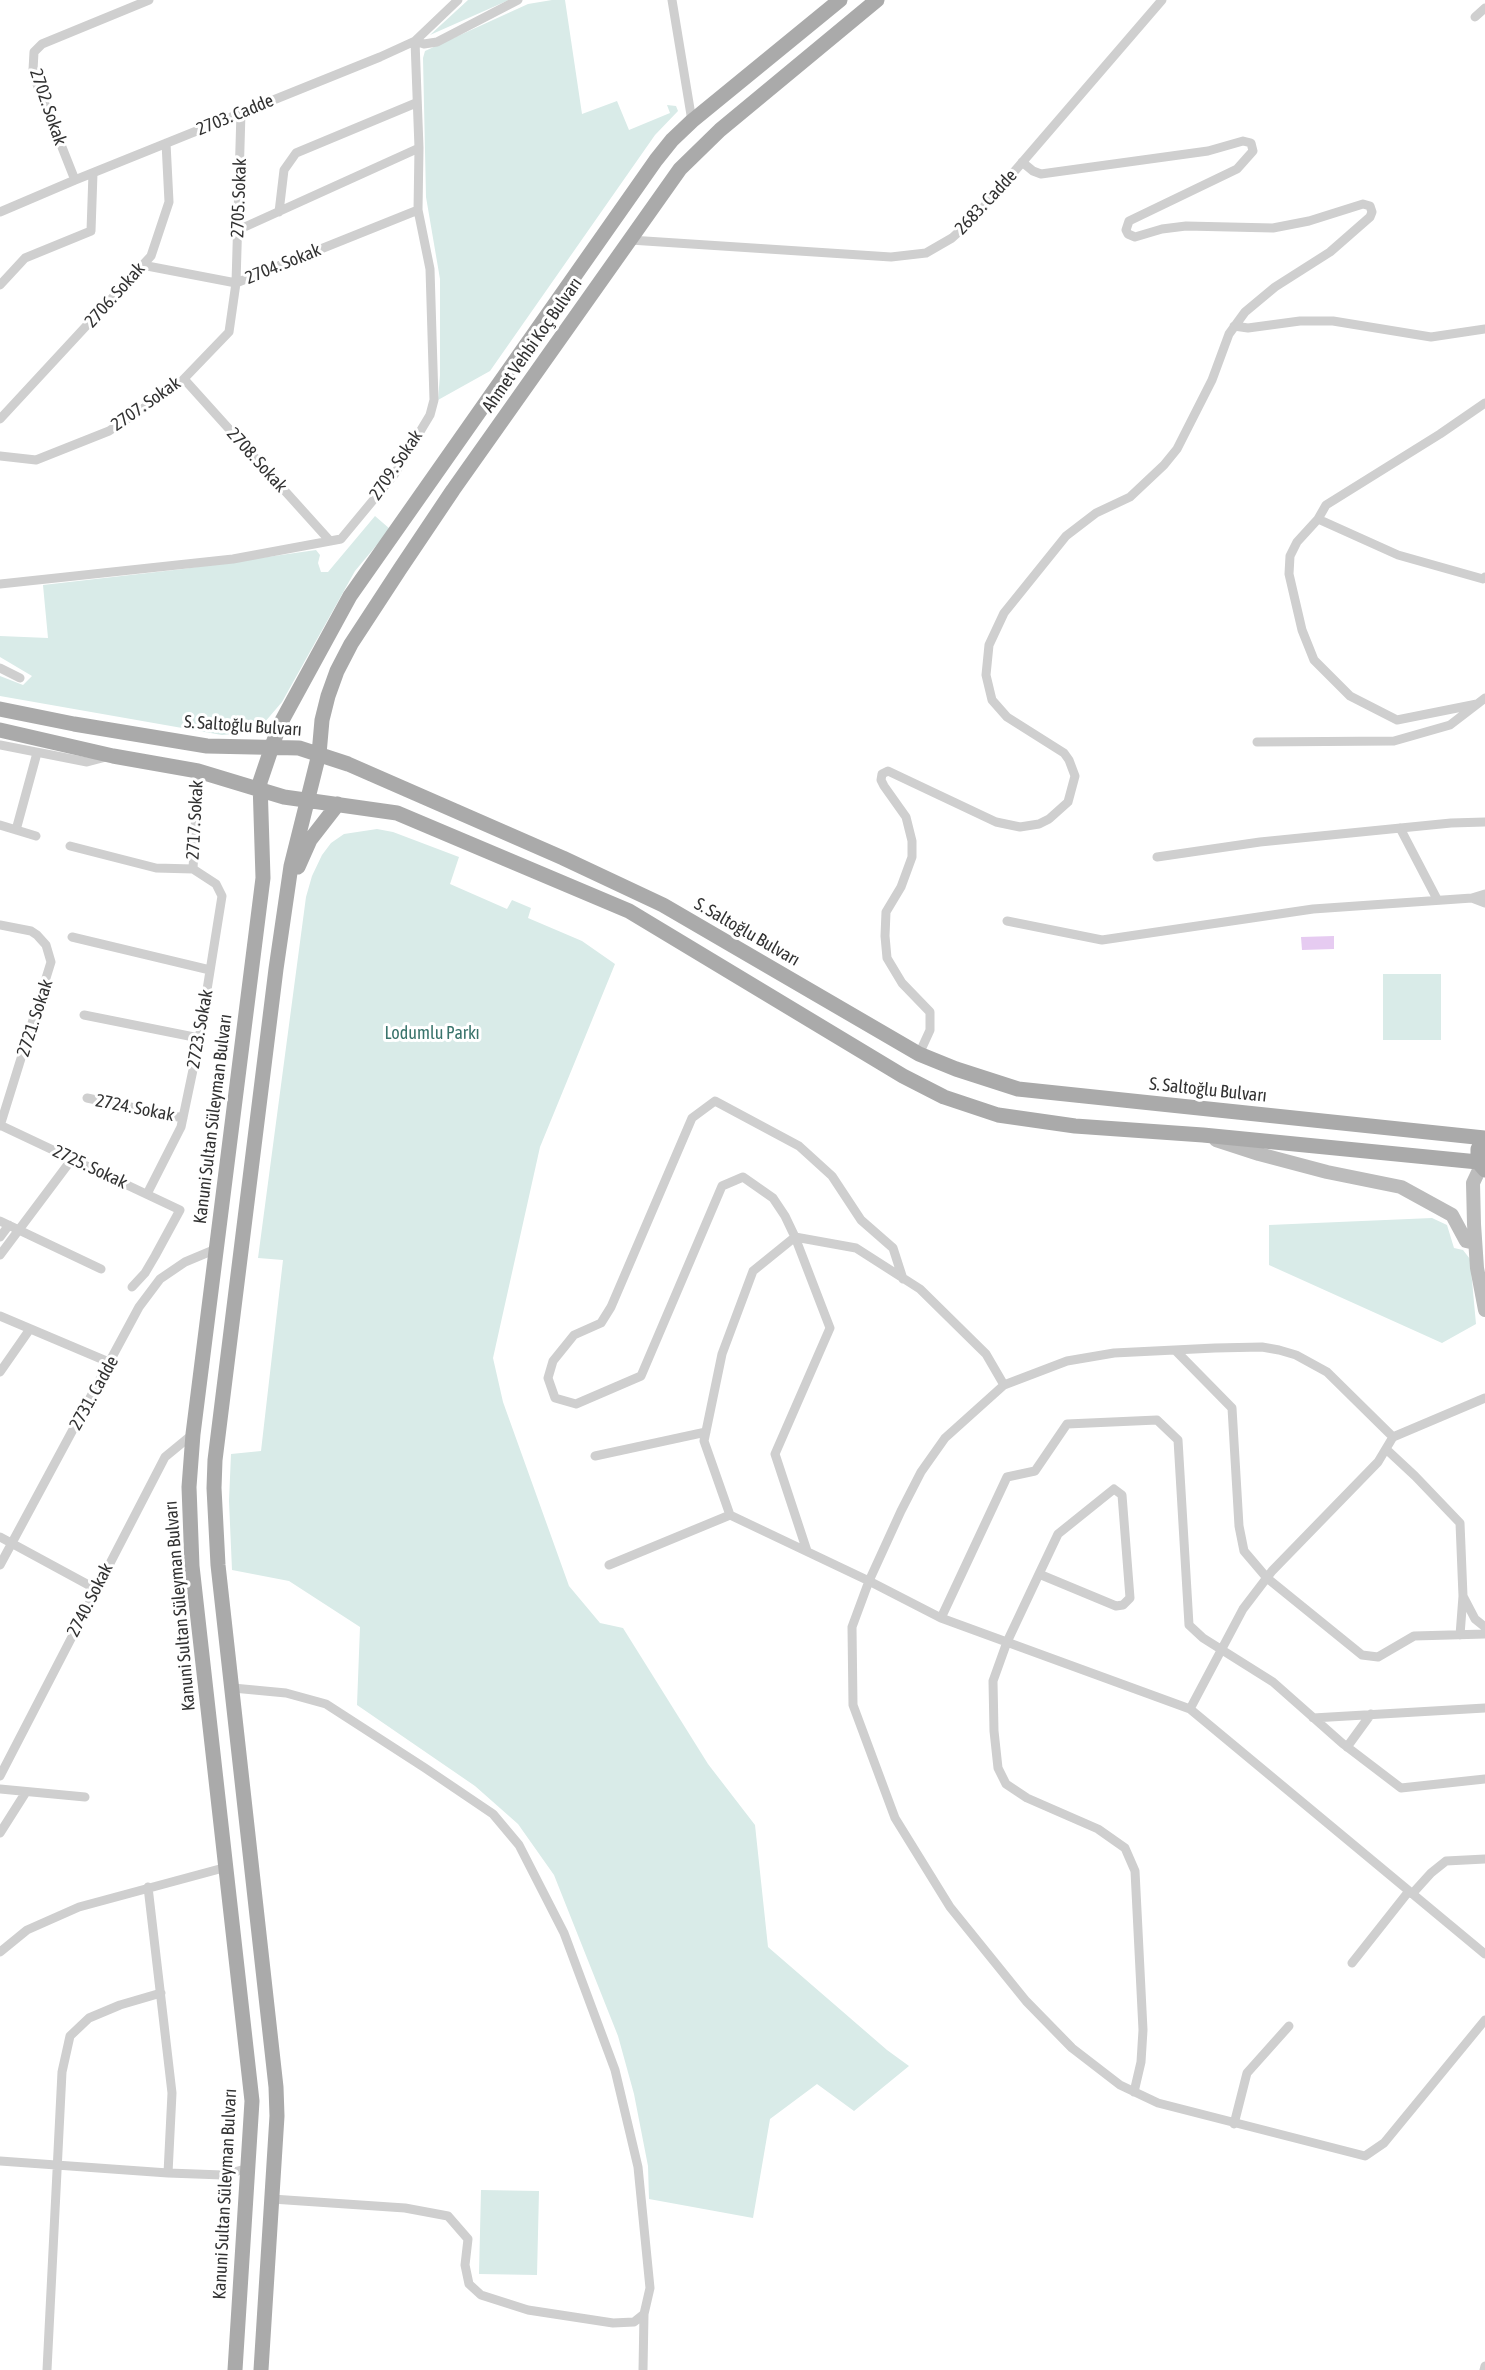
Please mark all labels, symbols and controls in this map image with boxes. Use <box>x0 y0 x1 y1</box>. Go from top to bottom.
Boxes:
street label: 2702. Sokak <box>25 66 71 148</box>
street label: 2703. Cadde <box>193 90 277 140</box>
street label: 2705. Sokak <box>227 158 251 238</box>
street label: 2683. Cadde <box>950 165 1022 239</box>
street label: 2704. Sokak <box>242 239 324 289</box>
street label: 2706. Sokak <box>80 258 150 332</box>
street label: Ahmet Vehbi Koç Bulvarı <box>477 273 587 417</box>
street label: 2707. Sokak <box>107 372 185 436</box>
street label: 2708. Sokak <box>222 423 292 497</box>
street label: 2709. Sokak <box>365 426 427 504</box>
street label: S. Saltoğlu Bulvarı <box>183 711 303 741</box>
street label: 2717. Sokak <box>182 780 208 860</box>
street label: S. Saltoğlu Bulvarı <box>691 893 803 971</box>
street label: 2721. Sokak <box>12 977 58 1059</box>
street label: 2723. Sokak <box>182 988 218 1070</box>
street label: Kanuni Sultan Süleyman Bulvarı <box>189 1013 237 1225</box>
park label: Lodumlu Parkı <box>384 1022 480 1044</box>
street label: S. Saltoğlu Bulvarı <box>1148 1073 1268 1107</box>
street label: 2724. Sokak <box>94 1090 176 1126</box>
street label: 2725. Sokak <box>49 1140 131 1194</box>
street label: 2731. Cadde <box>65 1352 123 1434</box>
street label: Kanuni Sultan Süleyman Bulvarı <box>160 1500 200 1712</box>
street label: 2740. Sokak <box>62 1560 118 1640</box>
street label: Kanuni Sultan Süleyman Bulvarı <box>209 2088 241 2300</box>

